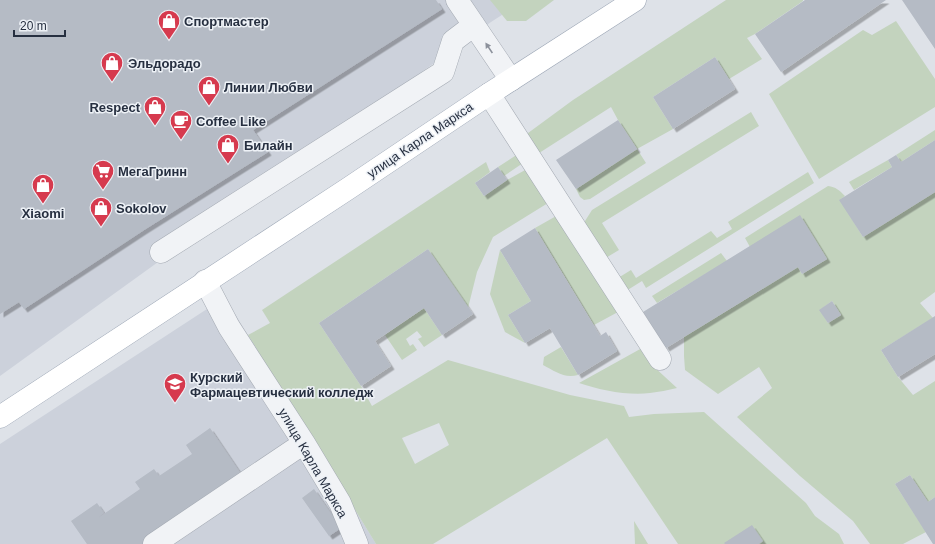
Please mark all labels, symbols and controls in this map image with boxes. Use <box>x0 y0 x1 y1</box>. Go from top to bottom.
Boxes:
shop icon: Спортмастер <box>156 8 182 41</box>
scale bar <box>14 12 65 38</box>
place label: Спортмастер <box>184 14 269 29</box>
text: 20 m <box>20 19 47 33</box>
one-way arrow <box>485 43 493 53</box>
shop icon: Эльдорадо <box>99 50 125 83</box>
place label: Эльдорадо <box>128 56 201 71</box>
shop icon: Линии Любви <box>196 74 222 107</box>
place label: Линии Любви <box>224 80 313 95</box>
shop icon: Respect <box>142 94 168 127</box>
street label: улица Карла Маркса <box>364 99 476 181</box>
place label: Respect <box>89 100 141 115</box>
cafe icon: Coffee Like <box>168 108 194 141</box>
place label: Coffee Like <box>196 114 266 129</box>
shop icon: Билайн <box>215 132 241 165</box>
place label: Билайн <box>244 138 293 153</box>
supermarket icon: МегаГринн <box>90 158 116 191</box>
place label: МегаГринн <box>118 164 187 179</box>
shop icon: Xiaomi <box>30 172 56 205</box>
shop icon: Sokolov <box>88 195 114 228</box>
place label: Sokolov <box>116 201 167 216</box>
place label: Xiaomi <box>22 206 64 221</box>
place label: Курский Фармацевтический колледж <box>190 370 374 400</box>
school or university icon: Курский Фармацевтический колледж <box>162 371 188 404</box>
street label: улица Карла Маркса <box>275 405 351 521</box>

